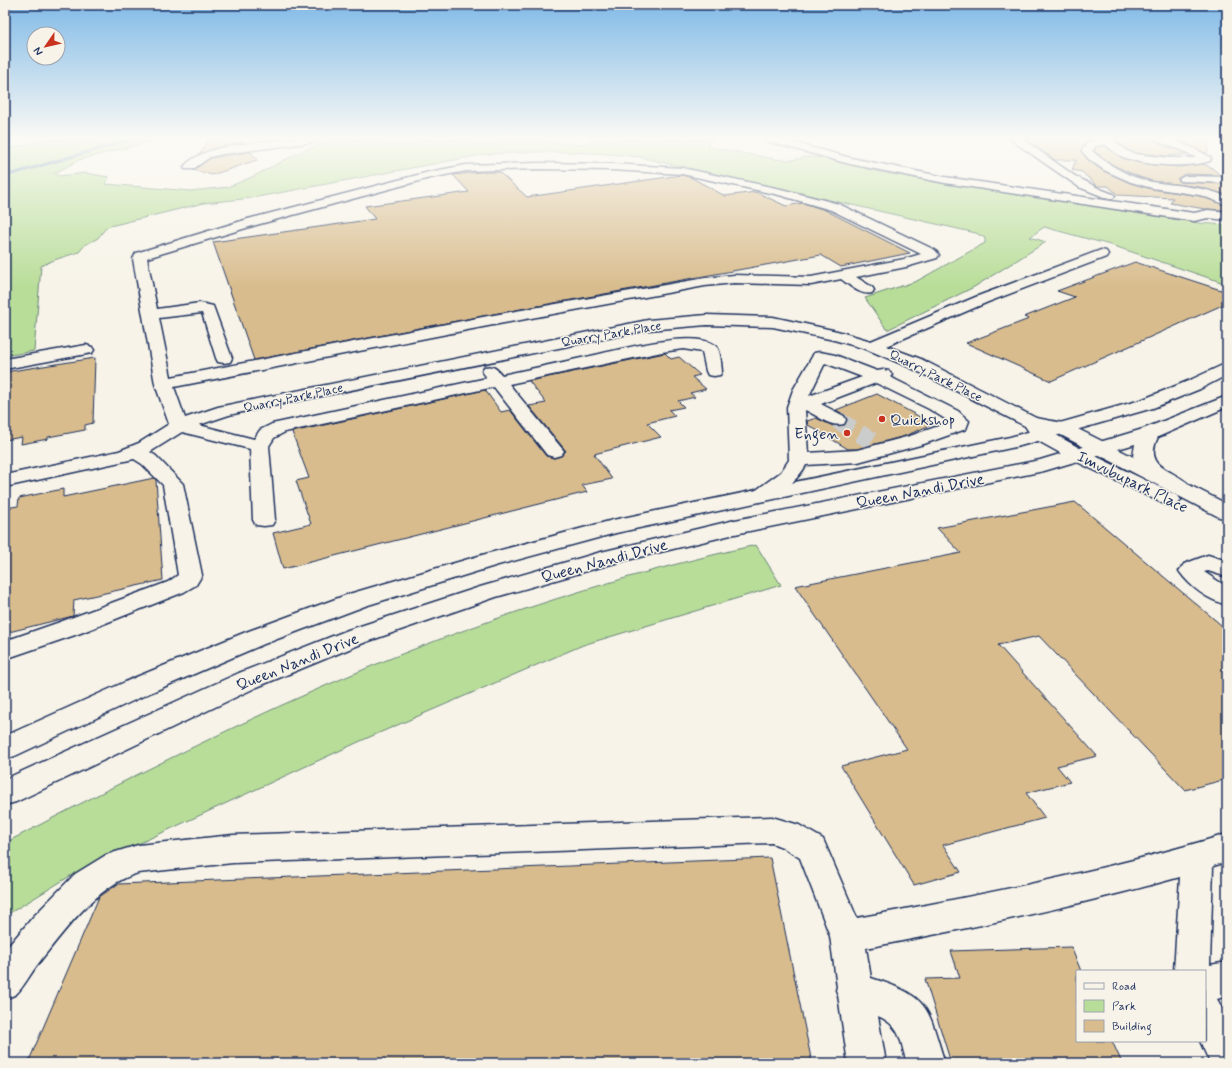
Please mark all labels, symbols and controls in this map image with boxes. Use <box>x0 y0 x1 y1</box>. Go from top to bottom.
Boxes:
north arrow <box>26 26 66 66</box>
text: N <box>31 44 46 58</box>
street label: Quarry Park Place <box>560 317 663 352</box>
street label: Quarry Park Place <box>886 346 985 406</box>
street label: Quarry Park Place <box>242 380 345 417</box>
place label: Quickshop <box>890 410 955 431</box>
marker: Quickshop <box>877 414 887 424</box>
place label: Engen <box>794 424 839 446</box>
marker: Engen <box>842 428 852 438</box>
street label: Imvubupark Place <box>1073 446 1191 518</box>
street label: Queen Nandi Drive <box>854 469 986 514</box>
street label: Queen Nandi Drive <box>539 534 670 588</box>
street label: Queen Nandi Drive <box>233 628 362 697</box>
legend <box>1076 970 1206 1042</box>
text: Road <box>1112 979 1136 995</box>
text: Park <box>1112 999 1136 1015</box>
text: Building <box>1112 1019 1152 1036</box>

